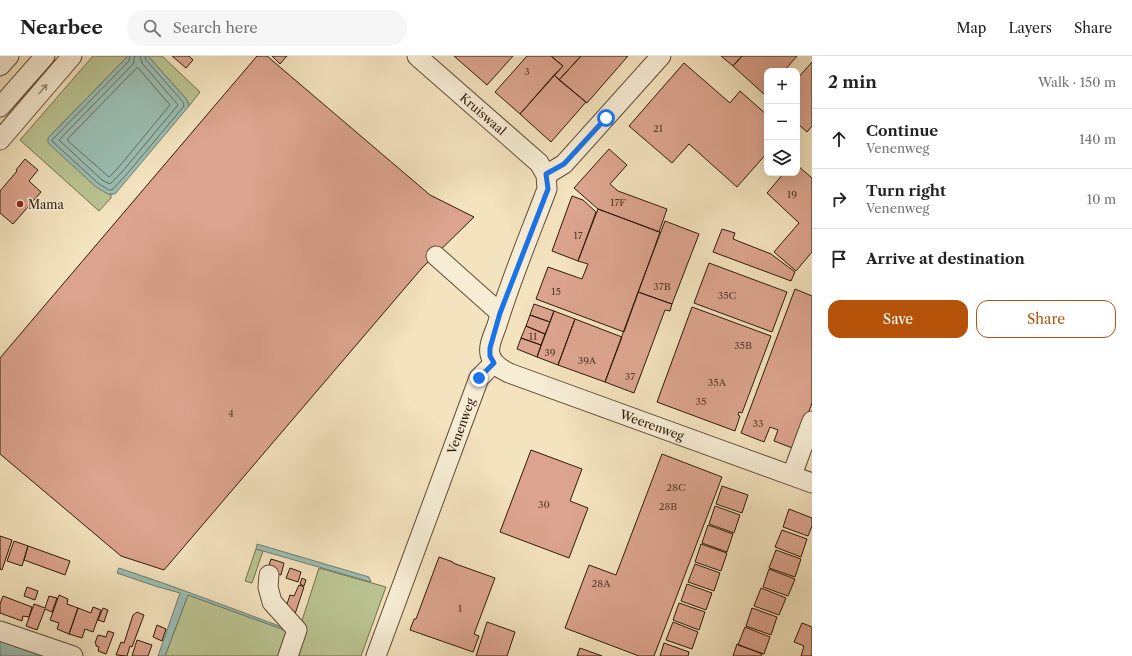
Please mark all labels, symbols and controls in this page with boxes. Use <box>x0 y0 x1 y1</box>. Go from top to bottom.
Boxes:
search box <box>127 10 407 46</box>
text: Nearbee <box>20 16 103 39</box>
icon: search <box>141 17 163 39</box>
text: Search here <box>173 18 258 37</box>
text: Map <box>956 19 986 37</box>
text: Layers <box>1008 19 1052 37</box>
text: Share <box>1074 19 1112 37</box>
house number: 3 <box>524 65 530 78</box>
map controls <box>764 68 800 176</box>
button: + <box>764 68 800 104</box>
text: 2 min <box>828 72 877 92</box>
text: Walk · 150 m <box>1038 74 1116 90</box>
one-way arrow <box>39 84 48 95</box>
street label: Kruiswaal <box>457 90 510 138</box>
button: − <box>764 104 800 140</box>
route start <box>597 109 615 127</box>
text: Continue <box>866 121 938 140</box>
house number: 21 <box>653 122 664 135</box>
icon: ahead <box>828 128 850 150</box>
text: 140 m <box>1079 131 1116 147</box>
button: layers <box>764 140 800 176</box>
text: Venenweg <box>866 140 929 156</box>
text: Turn right <box>866 181 946 200</box>
house number: 19 <box>787 188 797 201</box>
icon: right <box>828 188 850 210</box>
text: 10 m <box>1087 191 1116 207</box>
house number: 17F <box>610 196 626 209</box>
place label: Mama <box>28 197 65 212</box>
marker: Mama <box>15 199 25 209</box>
text: Venenweg <box>866 200 929 216</box>
house number: 17 <box>573 229 583 242</box>
icon: arrive <box>828 248 850 270</box>
text: Arrive at destination <box>866 249 1025 268</box>
house number: 37B <box>653 280 671 293</box>
house number: 15 <box>551 285 561 298</box>
house number: 35C <box>718 289 737 302</box>
button: Save <box>828 300 968 338</box>
button: Share <box>976 300 1116 338</box>
house number: 11 <box>529 330 538 343</box>
house number: 35B <box>734 339 752 352</box>
house number: 39 <box>544 346 556 359</box>
house number: 39A <box>578 354 597 367</box>
route end <box>470 369 488 387</box>
house number: 37 <box>625 370 635 383</box>
house number: 35A <box>708 376 727 389</box>
street label: Venenweg <box>444 395 478 457</box>
house number: 35 <box>696 395 706 408</box>
street label: Weerenweg <box>617 406 687 444</box>
house number: 4 <box>228 407 234 420</box>
house number: 33 <box>752 417 764 430</box>
house number: 28C <box>666 481 686 494</box>
house number: 30 <box>538 498 550 511</box>
house number: 28B <box>659 500 677 513</box>
house number: 28A <box>591 577 611 590</box>
house number: 1 <box>458 602 463 615</box>

